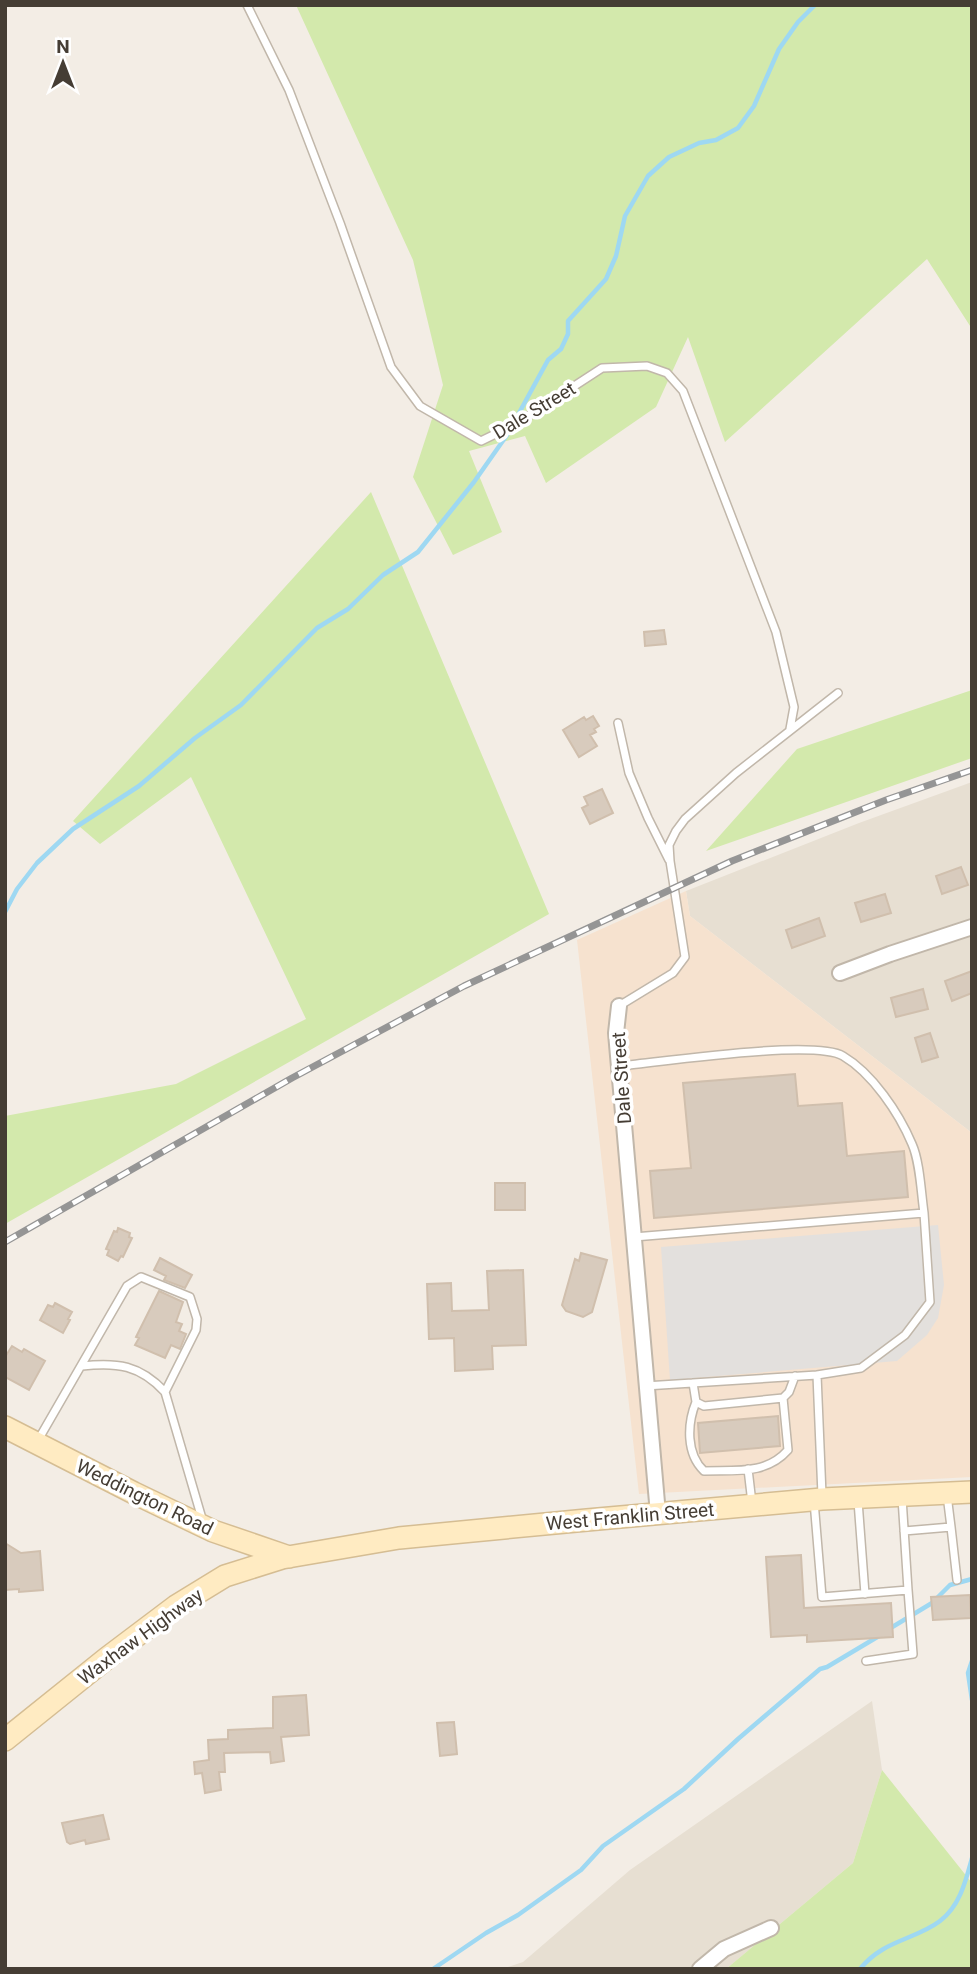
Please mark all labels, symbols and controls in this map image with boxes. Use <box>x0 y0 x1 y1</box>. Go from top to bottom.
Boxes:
north arrow <box>28 28 98 98</box>
text: N <box>56 35 70 58</box>
street label: Dale Street <box>489 377 580 444</box>
street label: Dale Street <box>607 1031 636 1125</box>
street label: Weddington Road <box>73 1454 217 1541</box>
street label: West Franklin Street <box>545 1498 715 1535</box>
street label: Waxhaw Highway <box>73 1583 207 1689</box>

